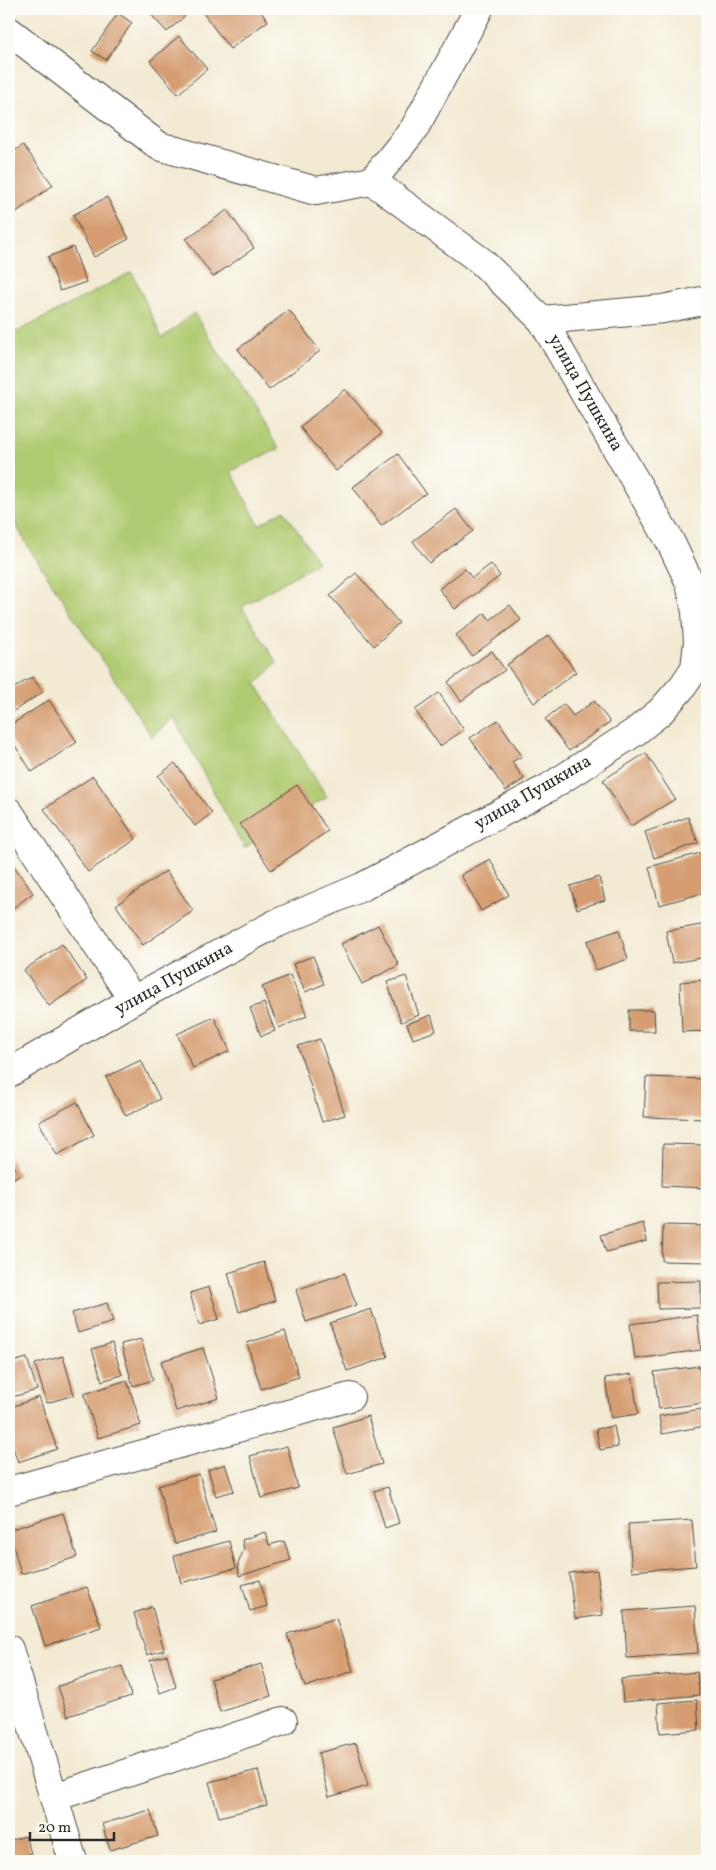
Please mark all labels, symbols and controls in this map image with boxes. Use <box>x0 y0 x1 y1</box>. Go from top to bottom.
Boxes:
street label: улица Пушкина <box>541 330 629 456</box>
street label: улица Пушкина <box>470 749 596 837</box>
street label: улица Пушкина <box>110 936 238 1022</box>
scale bar <box>30 1810 114 1842</box>
text: 20 m <box>38 1818 71 1839</box>

